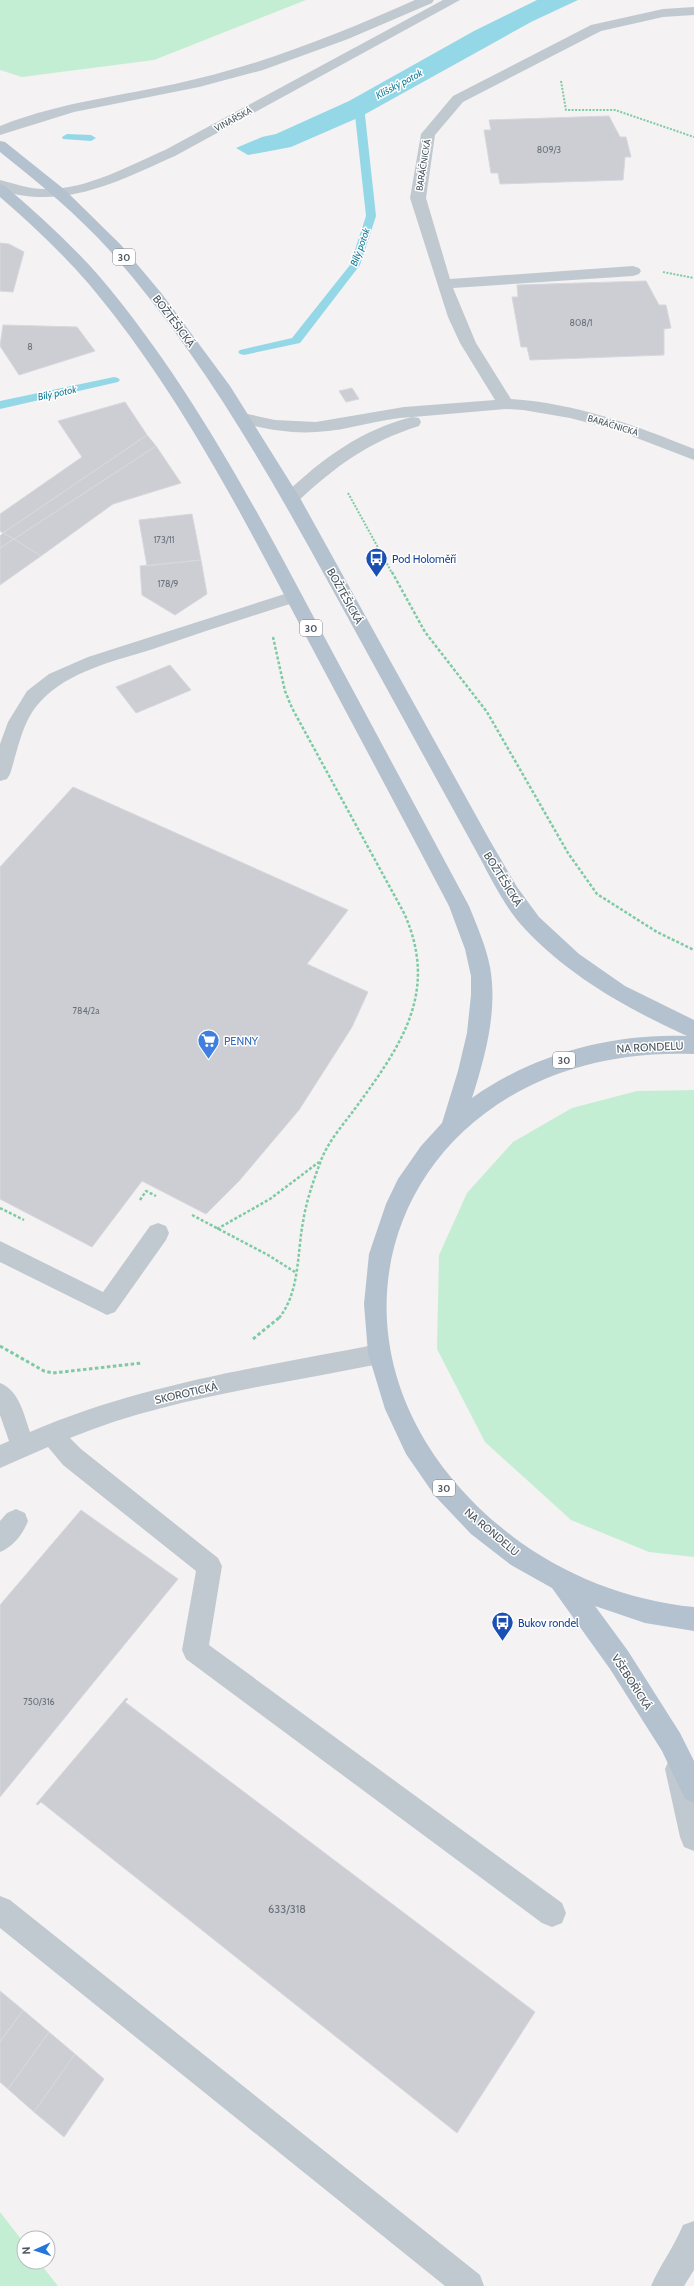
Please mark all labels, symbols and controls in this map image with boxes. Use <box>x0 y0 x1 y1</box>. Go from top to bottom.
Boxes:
water label: Klíšský potok <box>373 66 425 102</box>
street label: VINAŘSKÁ <box>212 103 254 133</box>
street label: BARÁČNICKÁ <box>412 138 433 192</box>
house number: 809/3 <box>537 144 561 155</box>
water label: Bílý potok <box>347 226 373 268</box>
road number: 30 <box>113 249 135 265</box>
street label: BOŽTĚŠICKÁ <box>150 292 198 350</box>
house number: 808/1 <box>569 317 593 328</box>
house number: 8 <box>27 341 33 352</box>
water label: Bílý potok <box>36 382 78 403</box>
street label: BARÁČNICKÁ <box>586 411 640 438</box>
house number: 173/11 <box>153 534 175 545</box>
bus stop icon: Pod Holoměří <box>364 546 390 579</box>
place label: Pod Holoměří <box>392 552 457 566</box>
street label: BOŽTĚŠICKÁ <box>324 566 366 627</box>
house number: 178/9 <box>158 578 178 589</box>
road number: 30 <box>300 620 322 636</box>
street label: BOŽTĚŠICKÁ <box>481 849 525 909</box>
house number: 784/2a <box>72 1005 100 1016</box>
supermarket icon: PENNY <box>195 1028 221 1061</box>
place label: PENNY <box>224 1034 259 1048</box>
street label: NA RONDELU <box>616 1038 684 1056</box>
road number: 30 <box>553 1052 575 1068</box>
street label: SKOROTICKÁ <box>153 1379 219 1407</box>
road number: 30 <box>433 1480 455 1496</box>
street label: NA RONDELU <box>462 1505 522 1559</box>
bus stop icon: Bukov rondel <box>490 1610 516 1643</box>
place label: Bukov rondel <box>518 1616 579 1630</box>
street label: VŠEBOŘICKÁ <box>609 1652 655 1713</box>
house number: 750/316 <box>23 1696 55 1707</box>
house number: 633/318 <box>268 1902 306 1916</box>
north arrow <box>16 2230 56 2270</box>
text: N <box>19 2246 33 2255</box>

